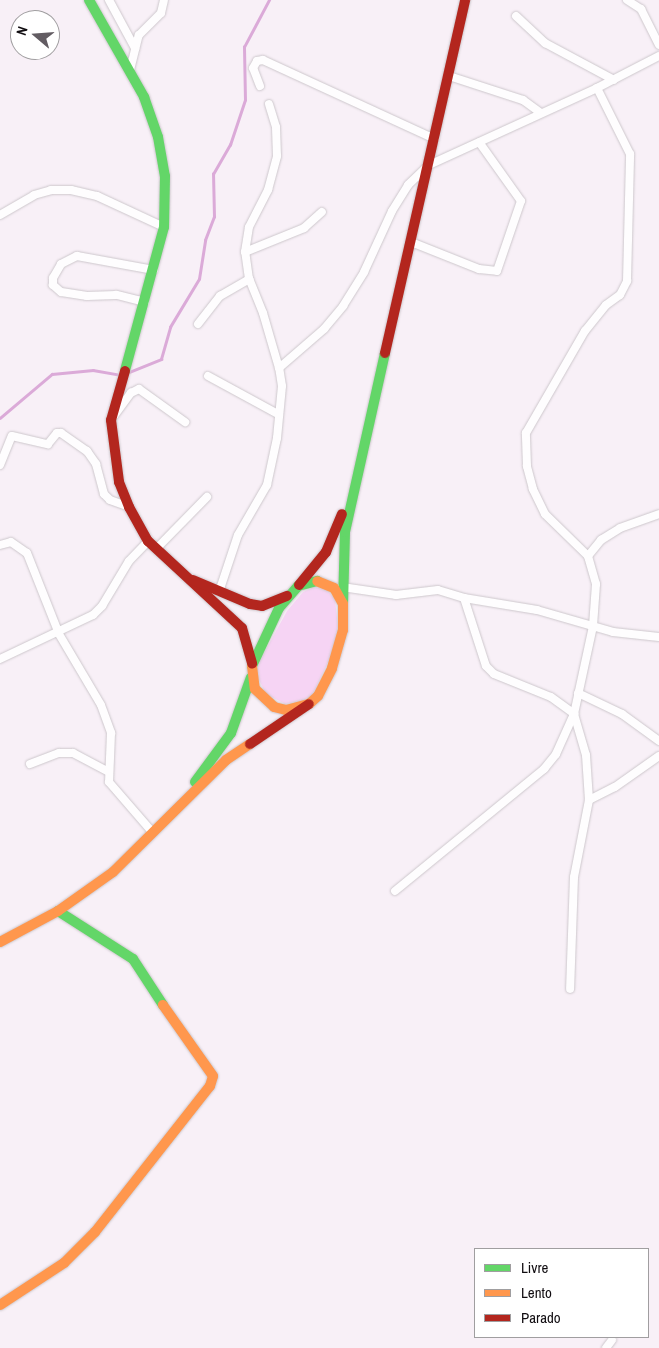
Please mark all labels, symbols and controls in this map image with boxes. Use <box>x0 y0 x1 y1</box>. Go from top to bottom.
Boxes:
north arrow <box>10 10 60 60</box>
text: N <box>12 24 32 37</box>
legend <box>474 1248 649 1338</box>
text: Livre <box>521 1257 548 1278</box>
text: Lento <box>521 1282 552 1303</box>
text: Parado <box>521 1307 561 1328</box>

